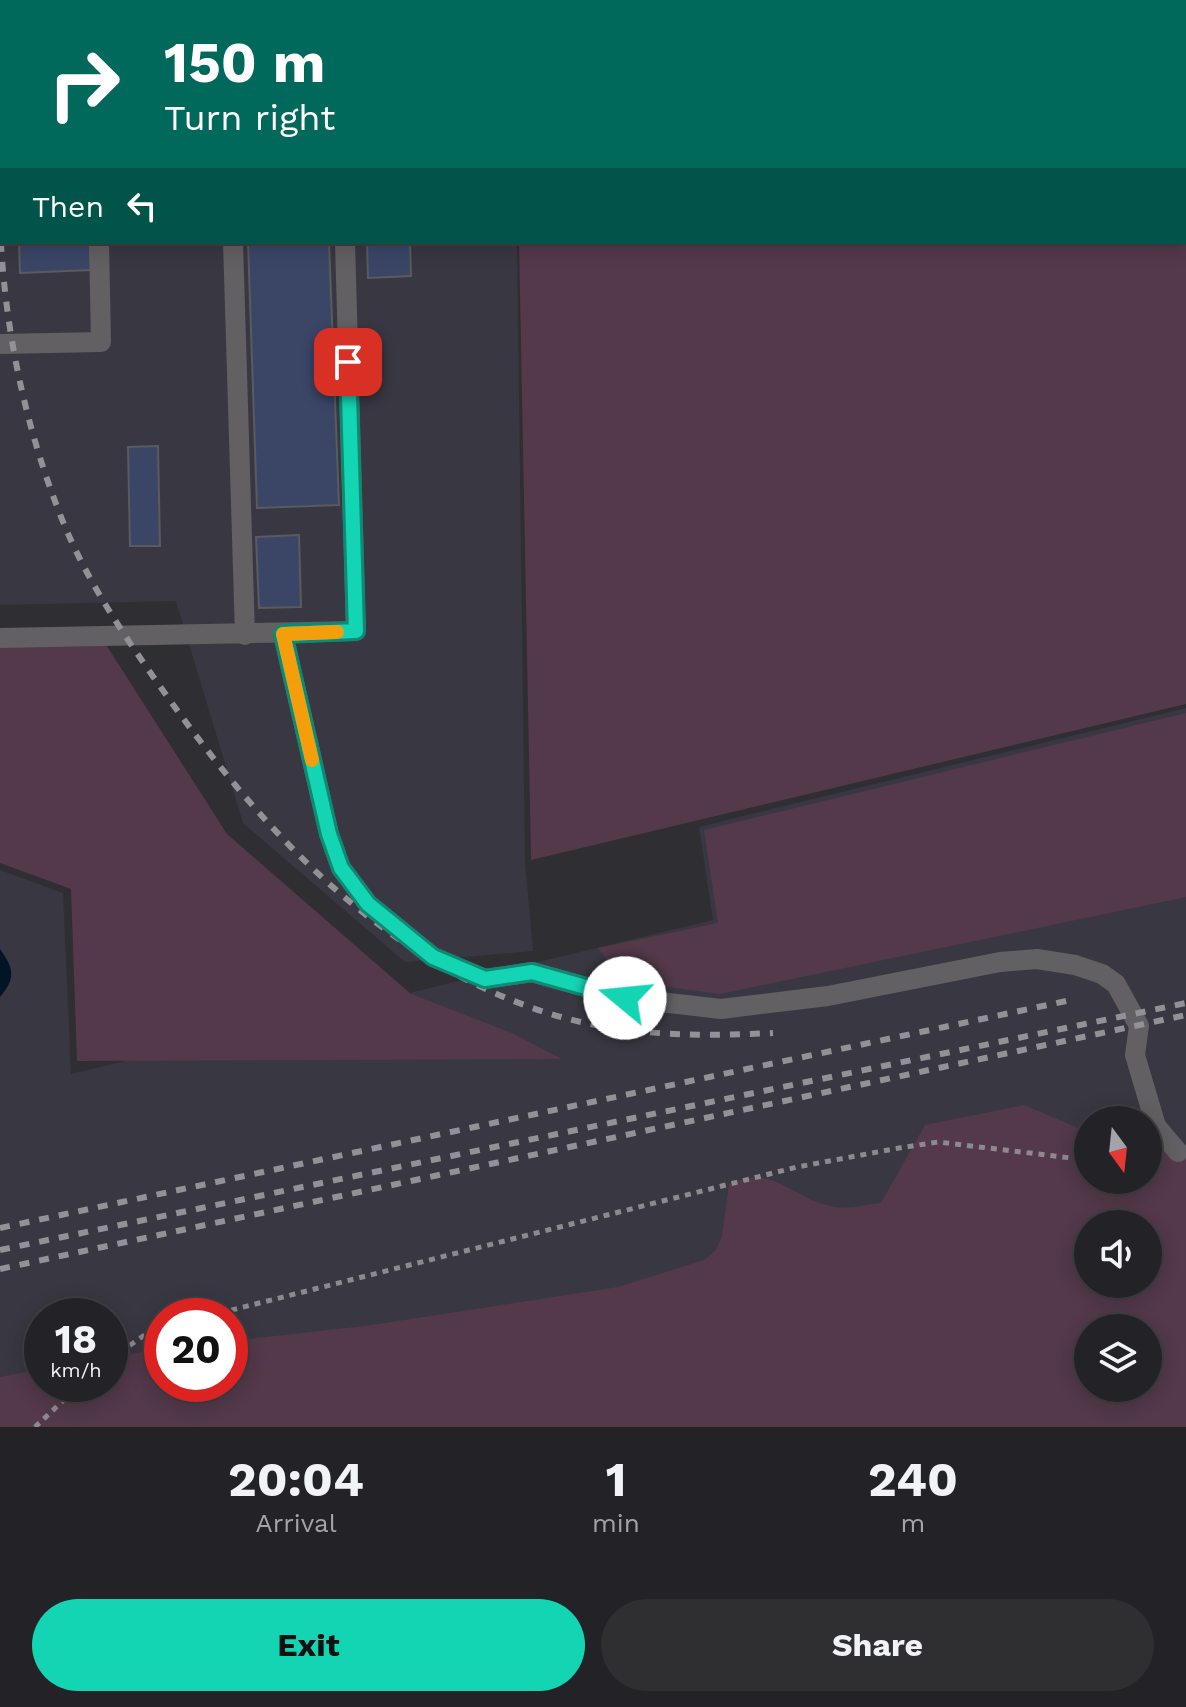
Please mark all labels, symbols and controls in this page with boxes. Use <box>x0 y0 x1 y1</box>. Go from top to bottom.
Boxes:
text: 150 m <box>164 30 326 96</box>
icon: right <box>32 32 136 136</box>
text: Turn right <box>164 97 335 139</box>
icon: left <box>120 184 164 228</box>
text: Then <box>32 189 104 224</box>
pin <box>314 328 382 396</box>
icon: arrive <box>326 340 370 384</box>
position arrow <box>583 956 667 1040</box>
north arrow <box>1074 1106 1162 1194</box>
map controls <box>1074 1106 1162 1402</box>
button: sound <box>1074 1210 1162 1298</box>
speed limit sign: 20 <box>144 1298 248 1402</box>
button: layers <box>1074 1314 1162 1402</box>
text: 18 <box>55 1316 97 1363</box>
text: km/h <box>50 1358 102 1382</box>
text: 20:04 <box>228 1451 364 1508</box>
text: 1 <box>606 1451 626 1508</box>
text: 240 <box>868 1451 958 1508</box>
text: Arrival <box>255 1508 337 1538</box>
text: min <box>592 1508 640 1538</box>
text: m <box>901 1508 925 1538</box>
button: Exit <box>32 1599 585 1691</box>
button: Share <box>601 1599 1154 1691</box>

